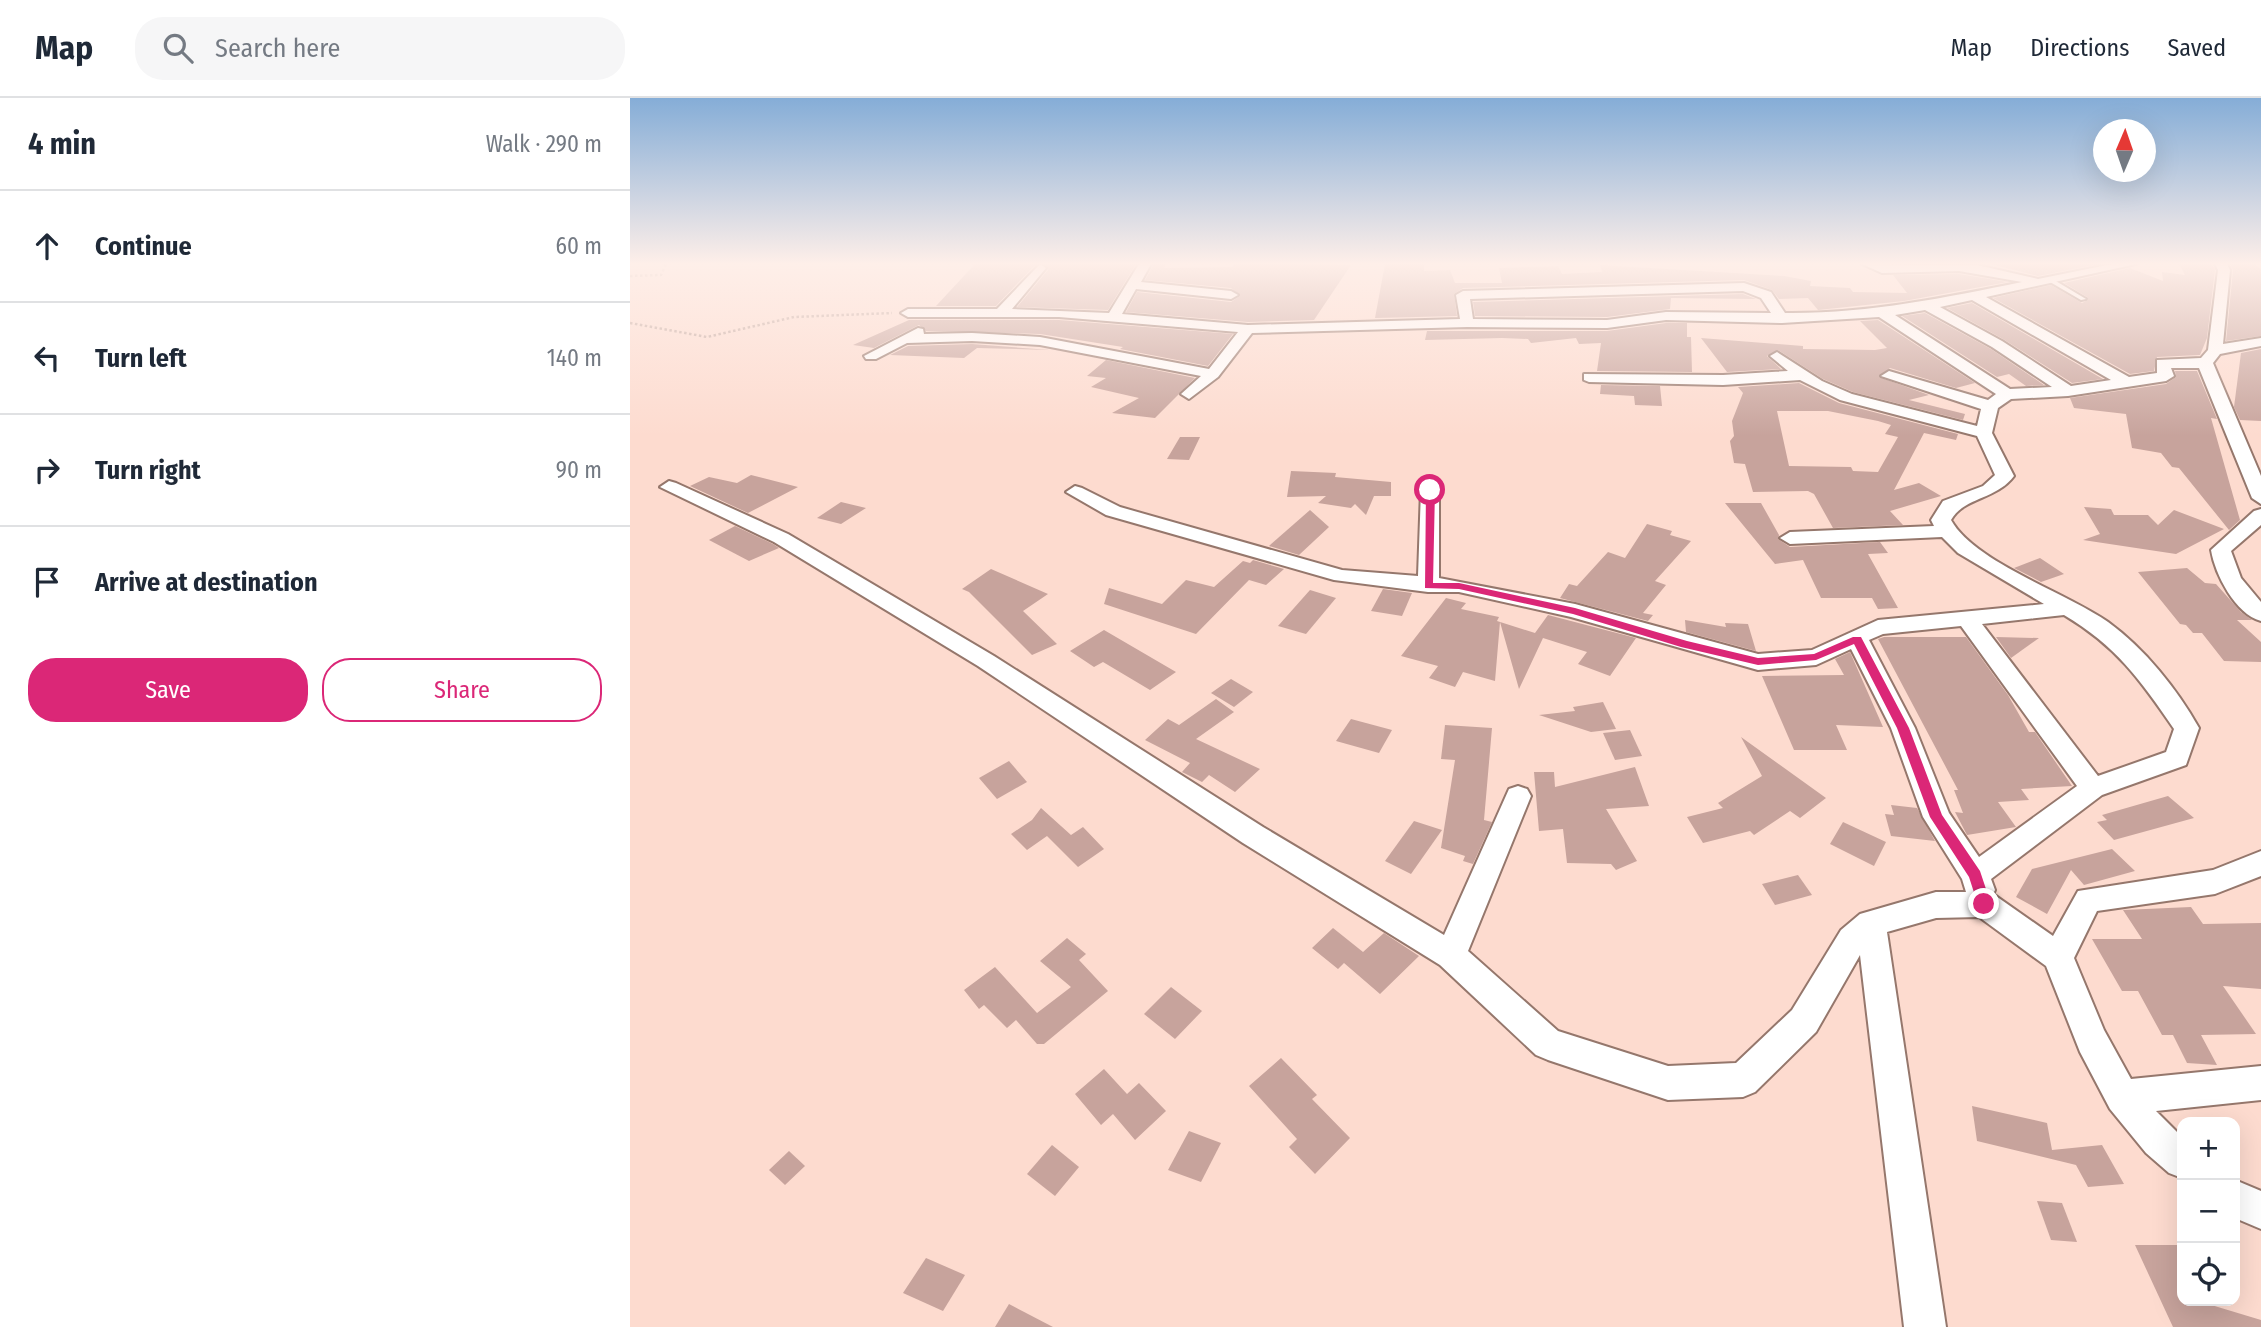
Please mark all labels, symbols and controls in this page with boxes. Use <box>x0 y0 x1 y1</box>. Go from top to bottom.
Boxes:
search box <box>135 17 625 80</box>
text: Map <box>35 28 93 68</box>
icon: search <box>159 29 197 67</box>
text: Search here <box>215 33 340 64</box>
text: Map <box>1951 34 1992 62</box>
text: Directions <box>2030 34 2129 62</box>
text: Saved <box>2167 34 2226 62</box>
north arrow <box>2093 119 2156 182</box>
text: 4 min <box>28 126 96 162</box>
text: Walk · 290 m <box>486 130 602 158</box>
icon: ahead <box>28 227 66 265</box>
text: Continue <box>95 231 192 262</box>
text: 60 m <box>556 232 602 260</box>
icon: left <box>28 339 66 377</box>
text: Turn left <box>95 343 187 374</box>
text: 140 m <box>547 344 602 372</box>
icon: right <box>28 451 66 489</box>
text: Turn right <box>95 455 201 486</box>
text: 90 m <box>556 456 602 484</box>
route start <box>1414 474 1445 505</box>
icon: arrive <box>28 563 66 601</box>
text: Arrive at destination <box>95 567 318 598</box>
button: Save <box>28 658 308 722</box>
button: Share <box>322 658 602 722</box>
route end <box>1968 888 1999 919</box>
map controls <box>2177 1117 2240 1306</box>
button: + <box>2177 1117 2240 1180</box>
button: − <box>2177 1180 2240 1243</box>
button: locate <box>2177 1243 2240 1306</box>

